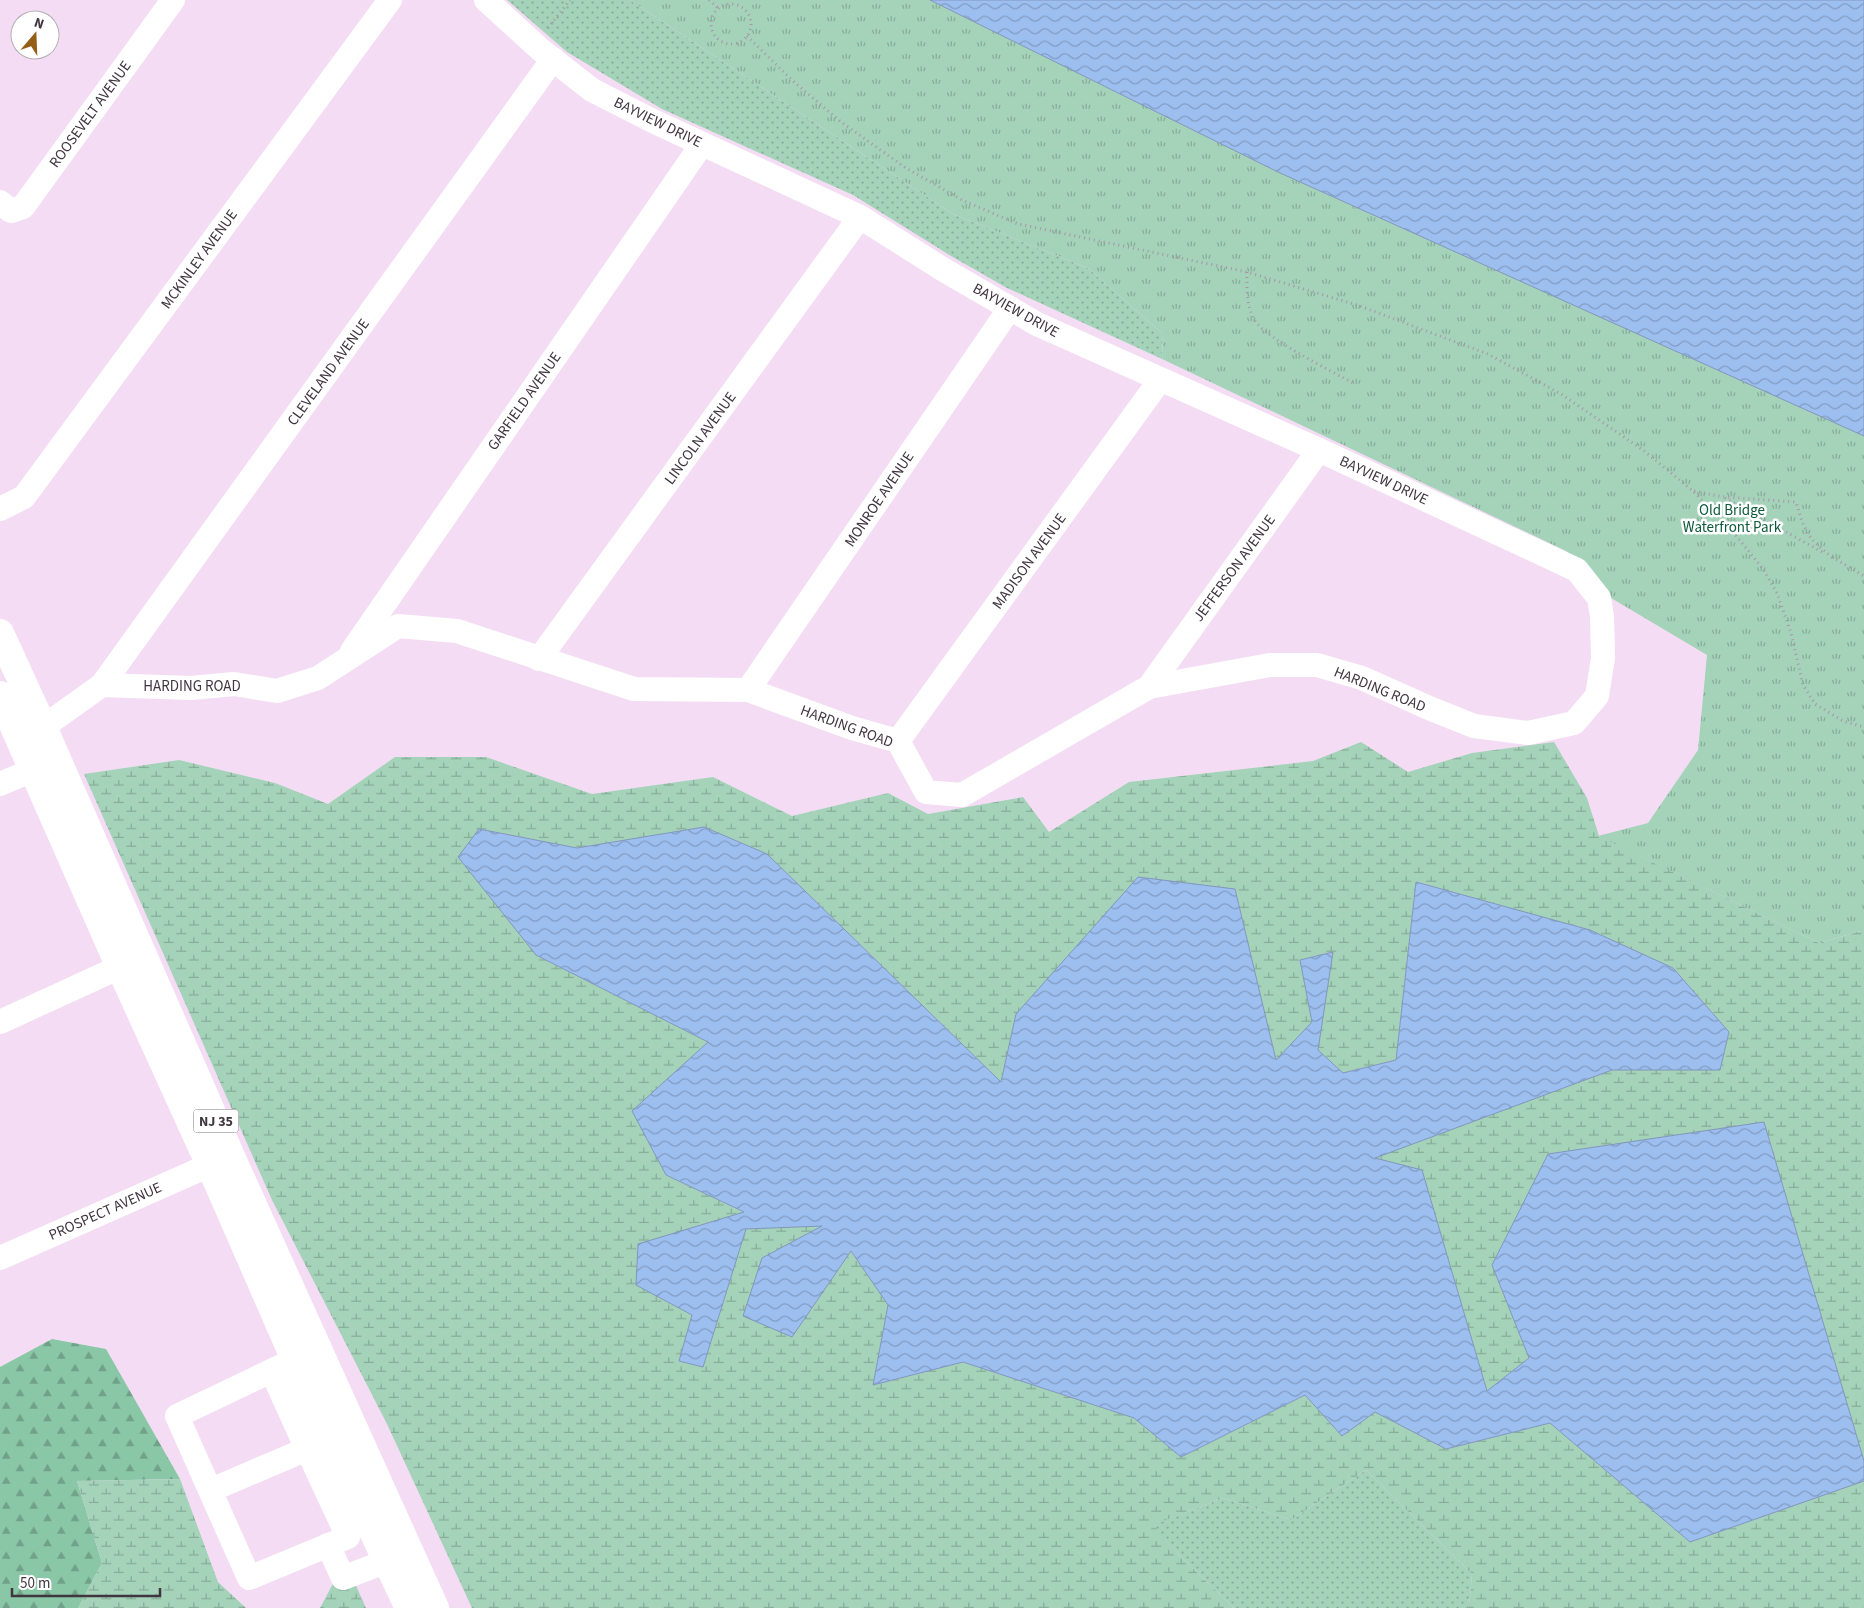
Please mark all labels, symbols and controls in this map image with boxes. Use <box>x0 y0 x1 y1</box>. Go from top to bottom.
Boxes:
north arrow <box>10 10 60 60</box>
text: N <box>31 13 47 35</box>
street label: ROOSEVELT AVENUE <box>44 57 136 172</box>
street label: BAYVIEW DRIVE <box>610 92 705 153</box>
street label: MCKINLEY AVENUE <box>156 205 243 313</box>
street label: BAYVIEW DRIVE <box>969 278 1063 343</box>
street label: CLEVELAND AVENUE <box>282 314 374 430</box>
street label: GARFIELD AVENUE <box>483 348 566 455</box>
street label: LINCOLN AVENUE <box>660 388 741 489</box>
street label: MONROE AVENUE <box>840 447 919 551</box>
street label: BAYVIEW DRIVE <box>1336 451 1432 510</box>
park label: Old Bridge Waterfront Park <box>1683 500 1782 538</box>
street label: MADISON AVENUE <box>987 509 1071 613</box>
street label: JEFFERSON AVENUE <box>1188 510 1280 626</box>
street label: HARDING ROAD <box>1331 662 1429 717</box>
street label: HARDING ROAD <box>143 676 241 697</box>
street label: HARDING ROAD <box>798 700 896 753</box>
road number: NJ 35 <box>194 1110 238 1132</box>
street label: PROSPECT AVENUE <box>45 1177 165 1246</box>
scale bar <box>12 1566 160 1598</box>
text: 50 m <box>20 1573 50 1594</box>

